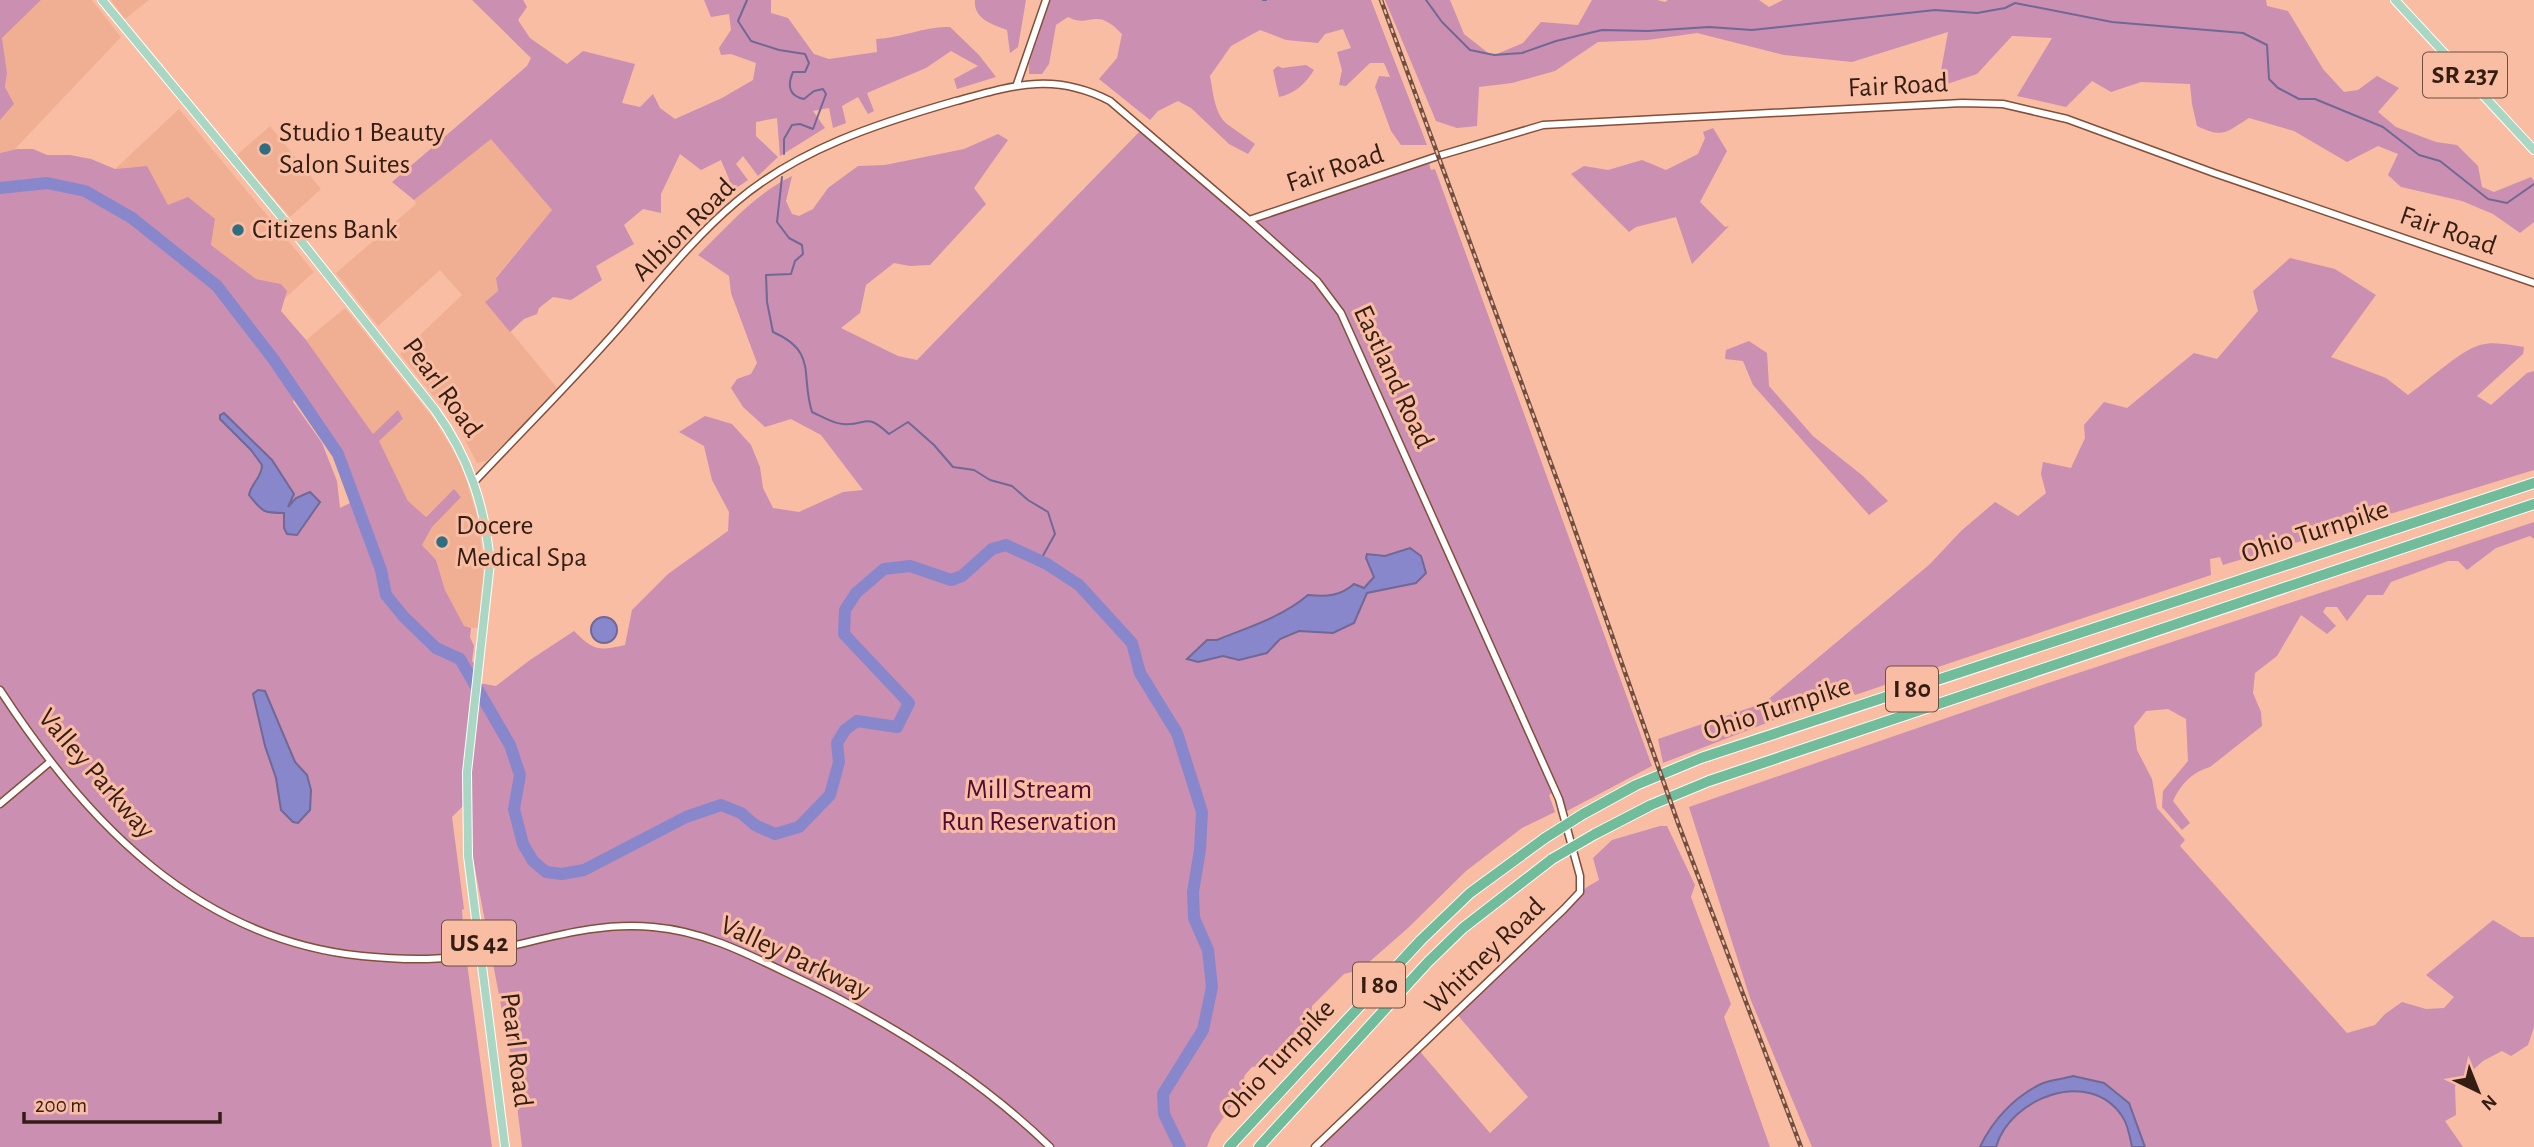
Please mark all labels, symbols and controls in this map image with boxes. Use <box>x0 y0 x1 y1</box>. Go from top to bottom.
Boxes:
road number: SR 237 <box>2423 52 2507 97</box>
street label: Fair Road <box>1847 69 1949 103</box>
place label: Studio 1 Beauty Salon Suites <box>279 119 445 179</box>
street label: Fair Road <box>1283 140 1387 198</box>
marker: Studio 1 Beauty Salon Suites <box>257 141 273 157</box>
street label: Albion Road <box>627 173 741 287</box>
street label: Fair Road <box>2396 201 2500 261</box>
place label: Citizens Bank <box>252 216 398 244</box>
marker: Citizens Bank <box>230 222 246 238</box>
street label: Eastland Road <box>1348 301 1438 453</box>
street label: Pearl Road <box>397 333 487 443</box>
street label: Ohio Turnpike <box>2238 495 2392 569</box>
place label: Docere Medical Spa <box>456 512 587 572</box>
marker: Docere Medical Spa <box>434 534 450 550</box>
road number: I 80 <box>1886 666 1938 712</box>
street label: Ohio Turnpike <box>1700 672 1854 746</box>
street label: Valley Parkway <box>32 704 160 844</box>
park label: Mill Stream Run Reservation <box>941 776 1117 836</box>
street label: Whitney Road <box>1420 892 1550 1020</box>
street label: Valley Parkway <box>716 911 874 1005</box>
road number: US 42 <box>442 920 516 966</box>
road number: I 80 <box>1353 962 1405 1008</box>
street label: Pearl Road <box>495 991 537 1109</box>
street label: Ohio Turnpike <box>1216 995 1340 1125</box>
north arrow <box>2443 1056 2513 1126</box>
scale bar <box>24 1080 220 1124</box>
text: N <box>2477 1091 2500 1114</box>
text: 200 m <box>35 1095 87 1116</box>

